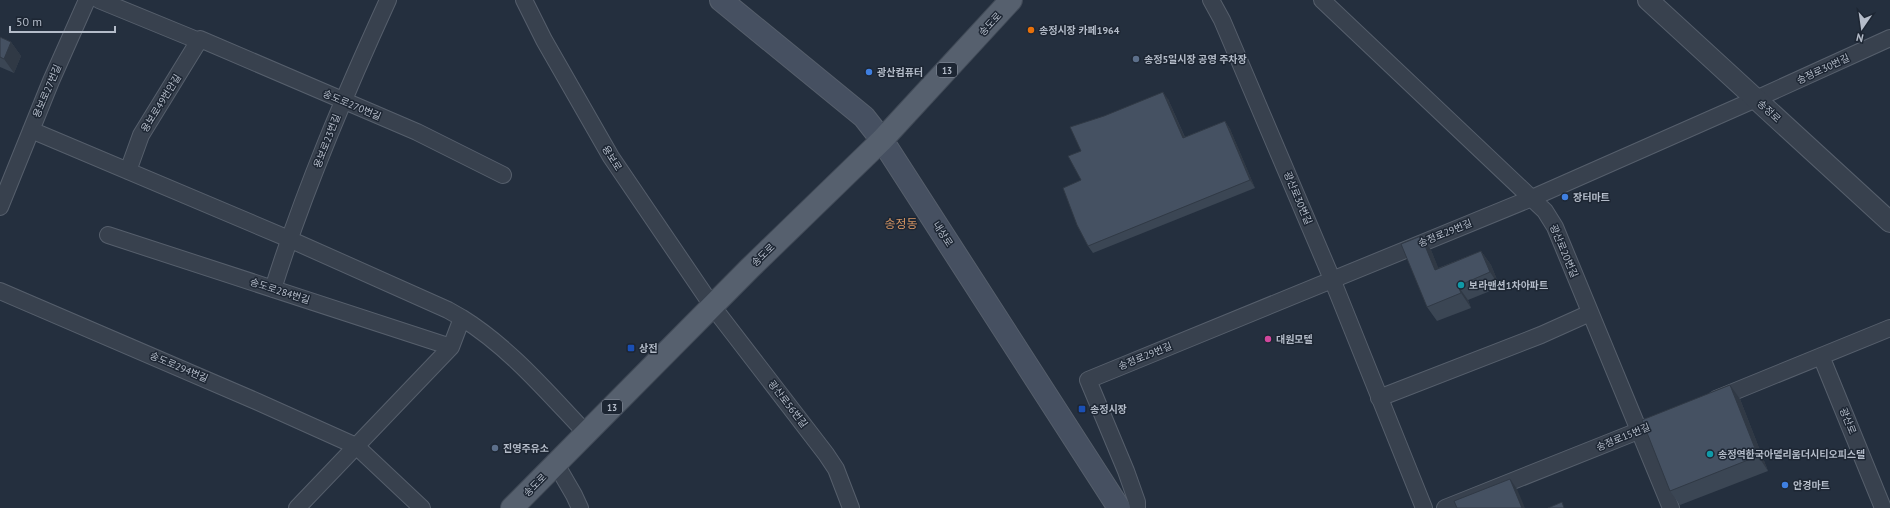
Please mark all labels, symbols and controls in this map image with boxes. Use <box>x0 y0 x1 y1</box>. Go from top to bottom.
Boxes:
scale bar <box>10 8 115 34</box>
north arrow <box>1842 8 1882 48</box>
street label: 송도로 <box>976 9 1004 39</box>
text: 50 m <box>16 14 42 29</box>
place label: 송정시장 카페1964 <box>1039 24 1120 37</box>
marker: 송정시장 카페1964 <box>1026 25 1036 35</box>
text: N <box>1855 30 1865 45</box>
street label: 송정로30번길 <box>1794 51 1852 87</box>
place label: 송정5일시장 공영 주차장 <box>1144 53 1247 66</box>
marker: 송정5일시장 공영 주차장 <box>1131 54 1141 64</box>
street label: 용보로27번길 <box>30 62 64 120</box>
road number: 13 <box>937 63 957 77</box>
place label: 광산컴퓨터 <box>877 66 923 79</box>
marker: 광산컴퓨터 <box>864 67 874 77</box>
street label: 용보로49번안길 <box>138 72 184 134</box>
street label: 송도로270번길 <box>321 87 383 123</box>
street label: 송정로 <box>1754 97 1784 125</box>
street label: 용보로23번길 <box>311 112 343 170</box>
street label: 용보로 <box>599 143 625 173</box>
street label: 광산로30번길 <box>1281 169 1315 227</box>
place label: 장터마트 <box>1573 191 1610 204</box>
marker: 장터마트 <box>1560 192 1570 202</box>
district label: 송정동 <box>884 216 918 231</box>
street label: 송정로29번길 <box>1416 216 1474 250</box>
street label: 내상로 <box>930 219 956 249</box>
street label: 광산로20번길 <box>1547 222 1581 280</box>
street label: 송도로 <box>749 241 777 269</box>
street label: 송도로284번길 <box>248 275 312 307</box>
place label: 보라맨션1차아파트 <box>1469 279 1548 292</box>
marker: 보라맨션1차아파트 <box>1456 280 1466 290</box>
place label: 대원모텔 <box>1276 333 1313 346</box>
marker: 대원모텔 <box>1263 334 1273 344</box>
street label: 송정로29번길 <box>1116 339 1174 373</box>
place label: 상전 <box>639 342 657 355</box>
marker: 상전 <box>626 343 636 353</box>
street label: 송도로294번길 <box>148 349 210 385</box>
street label: 광산로56번길 <box>765 378 811 430</box>
road number: 13 <box>602 400 622 414</box>
place label: 송정시장 <box>1090 403 1127 416</box>
marker: 송정시장 <box>1077 404 1087 414</box>
street label: 광산로 <box>1837 406 1859 436</box>
street label: 송정로15번길 <box>1594 420 1652 454</box>
place label: 진영주유소 <box>503 442 549 455</box>
marker: 진영주유소 <box>490 443 500 453</box>
place label: 송정역한국아델리움더시티오피스텔 <box>1718 448 1865 461</box>
marker: 송정역한국아델리움더시티오피스텔 <box>1705 449 1715 459</box>
street label: 송도로 <box>521 471 549 499</box>
place label: 안경마트 <box>1793 479 1830 492</box>
marker: 안경마트 <box>1780 480 1790 490</box>

